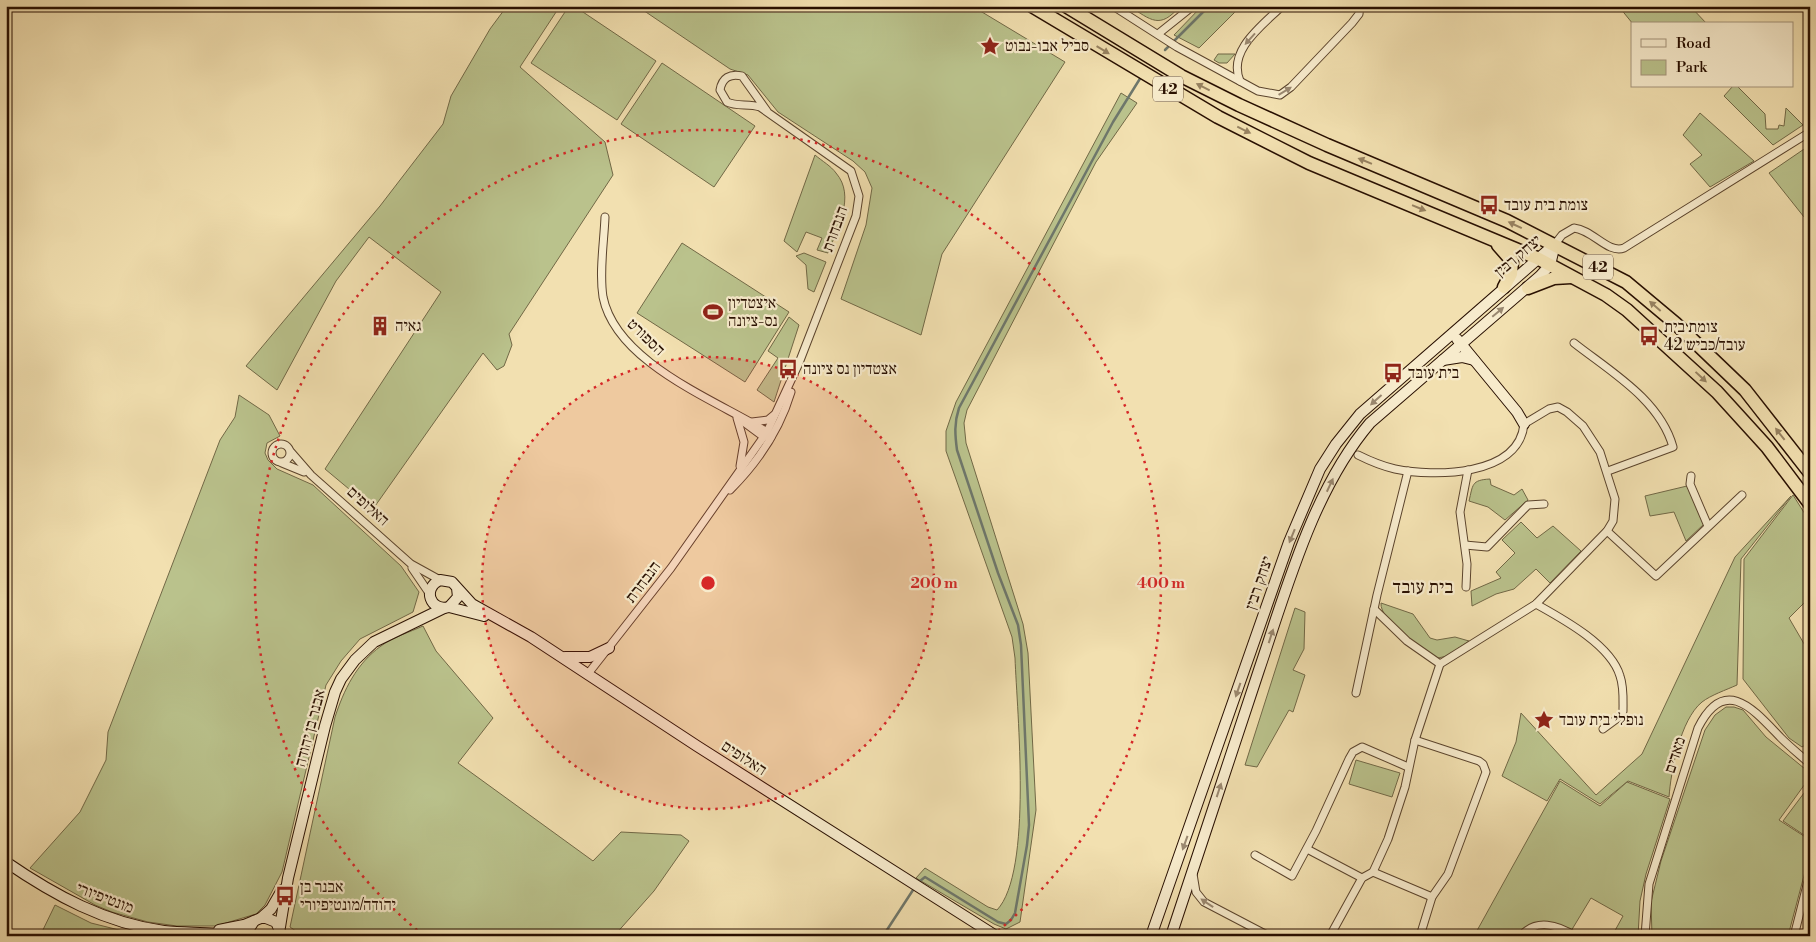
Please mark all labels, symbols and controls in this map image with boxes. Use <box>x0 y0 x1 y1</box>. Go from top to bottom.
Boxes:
legend <box>1631 22 1794 88</box>
one-way arrow <box>1244 33 1255 46</box>
text: Road <box>1676 34 1711 53</box>
place icon: סביל אבו-נבוט <box>979 35 1001 57</box>
place label: סביל אבו-נבוט <box>1005 36 1089 56</box>
one-way arrow <box>1097 45 1110 54</box>
text: Park <box>1676 58 1708 77</box>
road number: 42 <box>1153 76 1183 102</box>
one-way arrow <box>1196 83 1211 91</box>
one-way arrow <box>1278 86 1291 95</box>
one-way arrow <box>1237 126 1251 134</box>
one-way arrow <box>1357 157 1372 165</box>
bus stop icon: צומת בית עובד <box>1478 194 1500 216</box>
place label: צומת בית עובד <box>1504 195 1588 215</box>
street label: הנבחרת <box>818 204 852 254</box>
one-way arrow <box>1412 204 1427 212</box>
one-way arrow <box>1508 220 1522 228</box>
street label: יצחק רבין <box>1490 231 1546 281</box>
road number: 42 <box>1583 254 1613 280</box>
place label: איצטדיון נס-ציונה <box>728 293 778 331</box>
one-way arrow <box>1649 300 1661 312</box>
sports icon: איצטדיון נס-ציונה <box>702 301 724 323</box>
one-way arrow <box>1491 307 1504 318</box>
street label: הספורט <box>623 314 669 360</box>
building icon: גאיה <box>369 315 391 337</box>
place label: גאיה <box>395 316 422 336</box>
place label: צומת בית עובד/כביש 42 <box>1664 317 1746 355</box>
bus stop icon: צומת בית עובד/כביש 42 <box>1638 325 1660 347</box>
bus stop icon: אצטדיון נס ציונה <box>777 358 799 380</box>
place label: אצטדיון נס ציונה <box>803 359 897 379</box>
bus stop icon: בית עובד <box>1382 362 1404 384</box>
place label: בית עובד <box>1408 363 1460 383</box>
one-way arrow <box>1695 371 1707 383</box>
one-way arrow <box>1371 394 1383 406</box>
one-way arrow <box>1775 428 1786 441</box>
one-way arrow <box>1326 478 1334 492</box>
street label: האלופים <box>343 482 393 530</box>
one-way arrow <box>1287 529 1295 543</box>
street label: יצחק רבין <box>1241 554 1277 612</box>
street label: הנבחרת <box>621 557 665 607</box>
centre of rings <box>699 574 717 592</box>
text: 200 m <box>910 574 958 593</box>
text: 400 m <box>1137 574 1185 593</box>
district label: בית עובד <box>1393 575 1453 599</box>
one-way arrow <box>1268 628 1275 643</box>
one-way arrow <box>1234 682 1241 697</box>
street label: אבנר בן יהודה <box>290 687 330 769</box>
place icon: נופלי בית עובד <box>1533 709 1555 731</box>
place label: נופלי בית עובד <box>1559 710 1644 730</box>
street label: מאדים <box>1660 734 1690 776</box>
street label: האלופים <box>718 736 770 780</box>
one-way arrow <box>1216 782 1224 797</box>
one-way arrow <box>1181 836 1189 851</box>
place label: אבנר בן יהודה/מונטיפיורי <box>300 877 396 915</box>
street label: מונטיפיורי <box>73 878 137 918</box>
bus stop icon: אבנר בן יהודה/מונטיפיורי <box>274 885 296 907</box>
one-way arrow <box>1200 898 1214 907</box>

